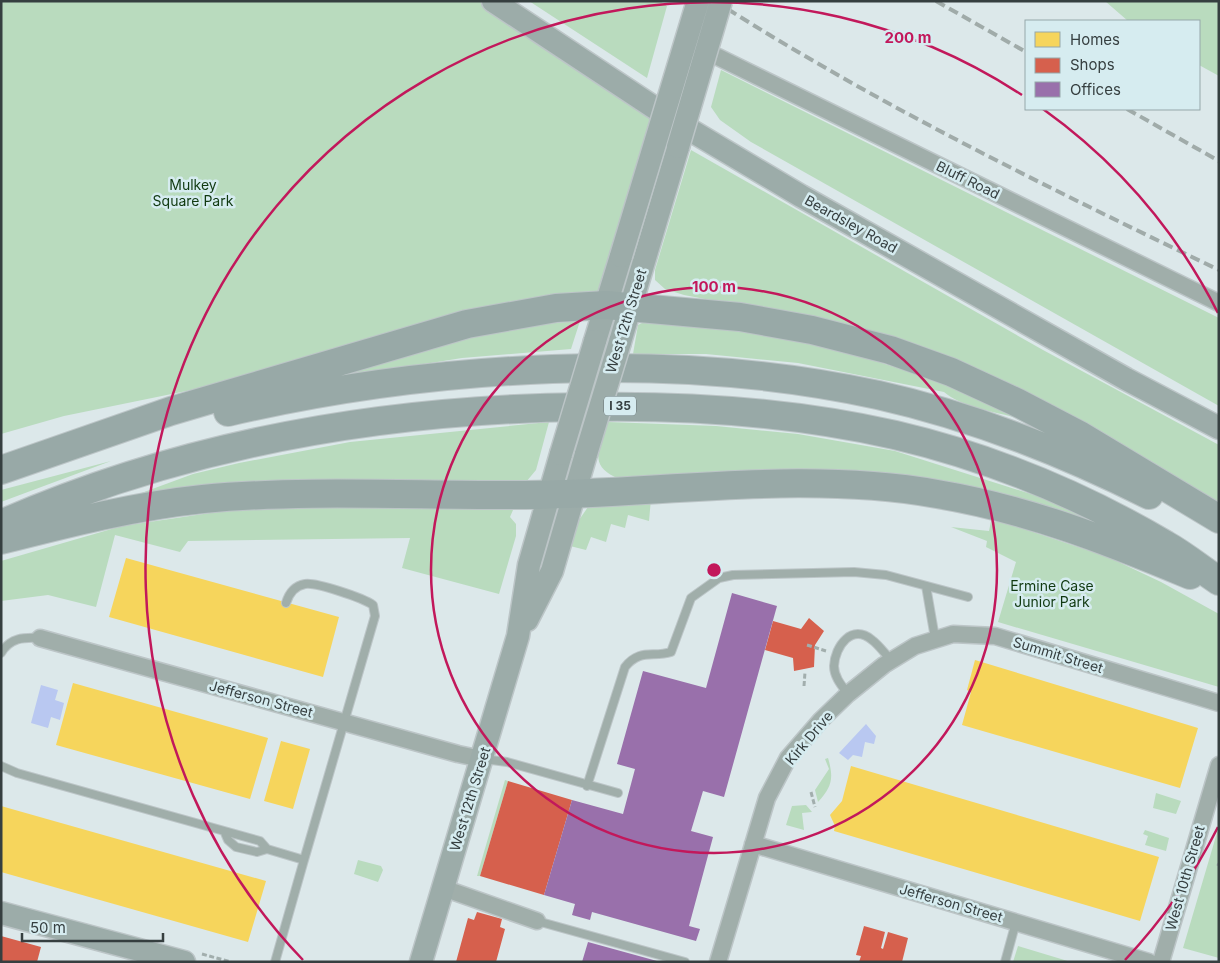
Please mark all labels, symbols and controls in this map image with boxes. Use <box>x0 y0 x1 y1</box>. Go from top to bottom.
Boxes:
legend <box>1025 20 1200 110</box>
text: 200 m <box>885 28 931 47</box>
text: Homes <box>1070 30 1120 49</box>
text: Shops <box>1070 55 1115 74</box>
text: Offices <box>1070 80 1121 99</box>
street label: Bluff Road <box>934 157 1003 202</box>
park label: Mulkey Square Park <box>153 176 234 209</box>
street label: Beardsley Road <box>802 191 900 256</box>
street label: West 12th Street <box>602 266 650 375</box>
text: 100 m <box>692 277 736 296</box>
road number: I 35 <box>604 396 636 416</box>
centre of rings <box>705 561 723 579</box>
park label: Ermine Case Junior Park <box>1010 577 1094 610</box>
street label: Summit Street <box>1011 633 1106 676</box>
street label: Jefferson Street <box>207 677 315 721</box>
street label: Kirk Drive <box>781 707 836 768</box>
street label: West 12th Street <box>446 744 494 853</box>
street label: West 10th Street <box>1161 823 1208 932</box>
street label: Jefferson Street <box>898 880 1005 925</box>
scale bar <box>22 910 164 942</box>
text: 50 m <box>30 918 66 937</box>

